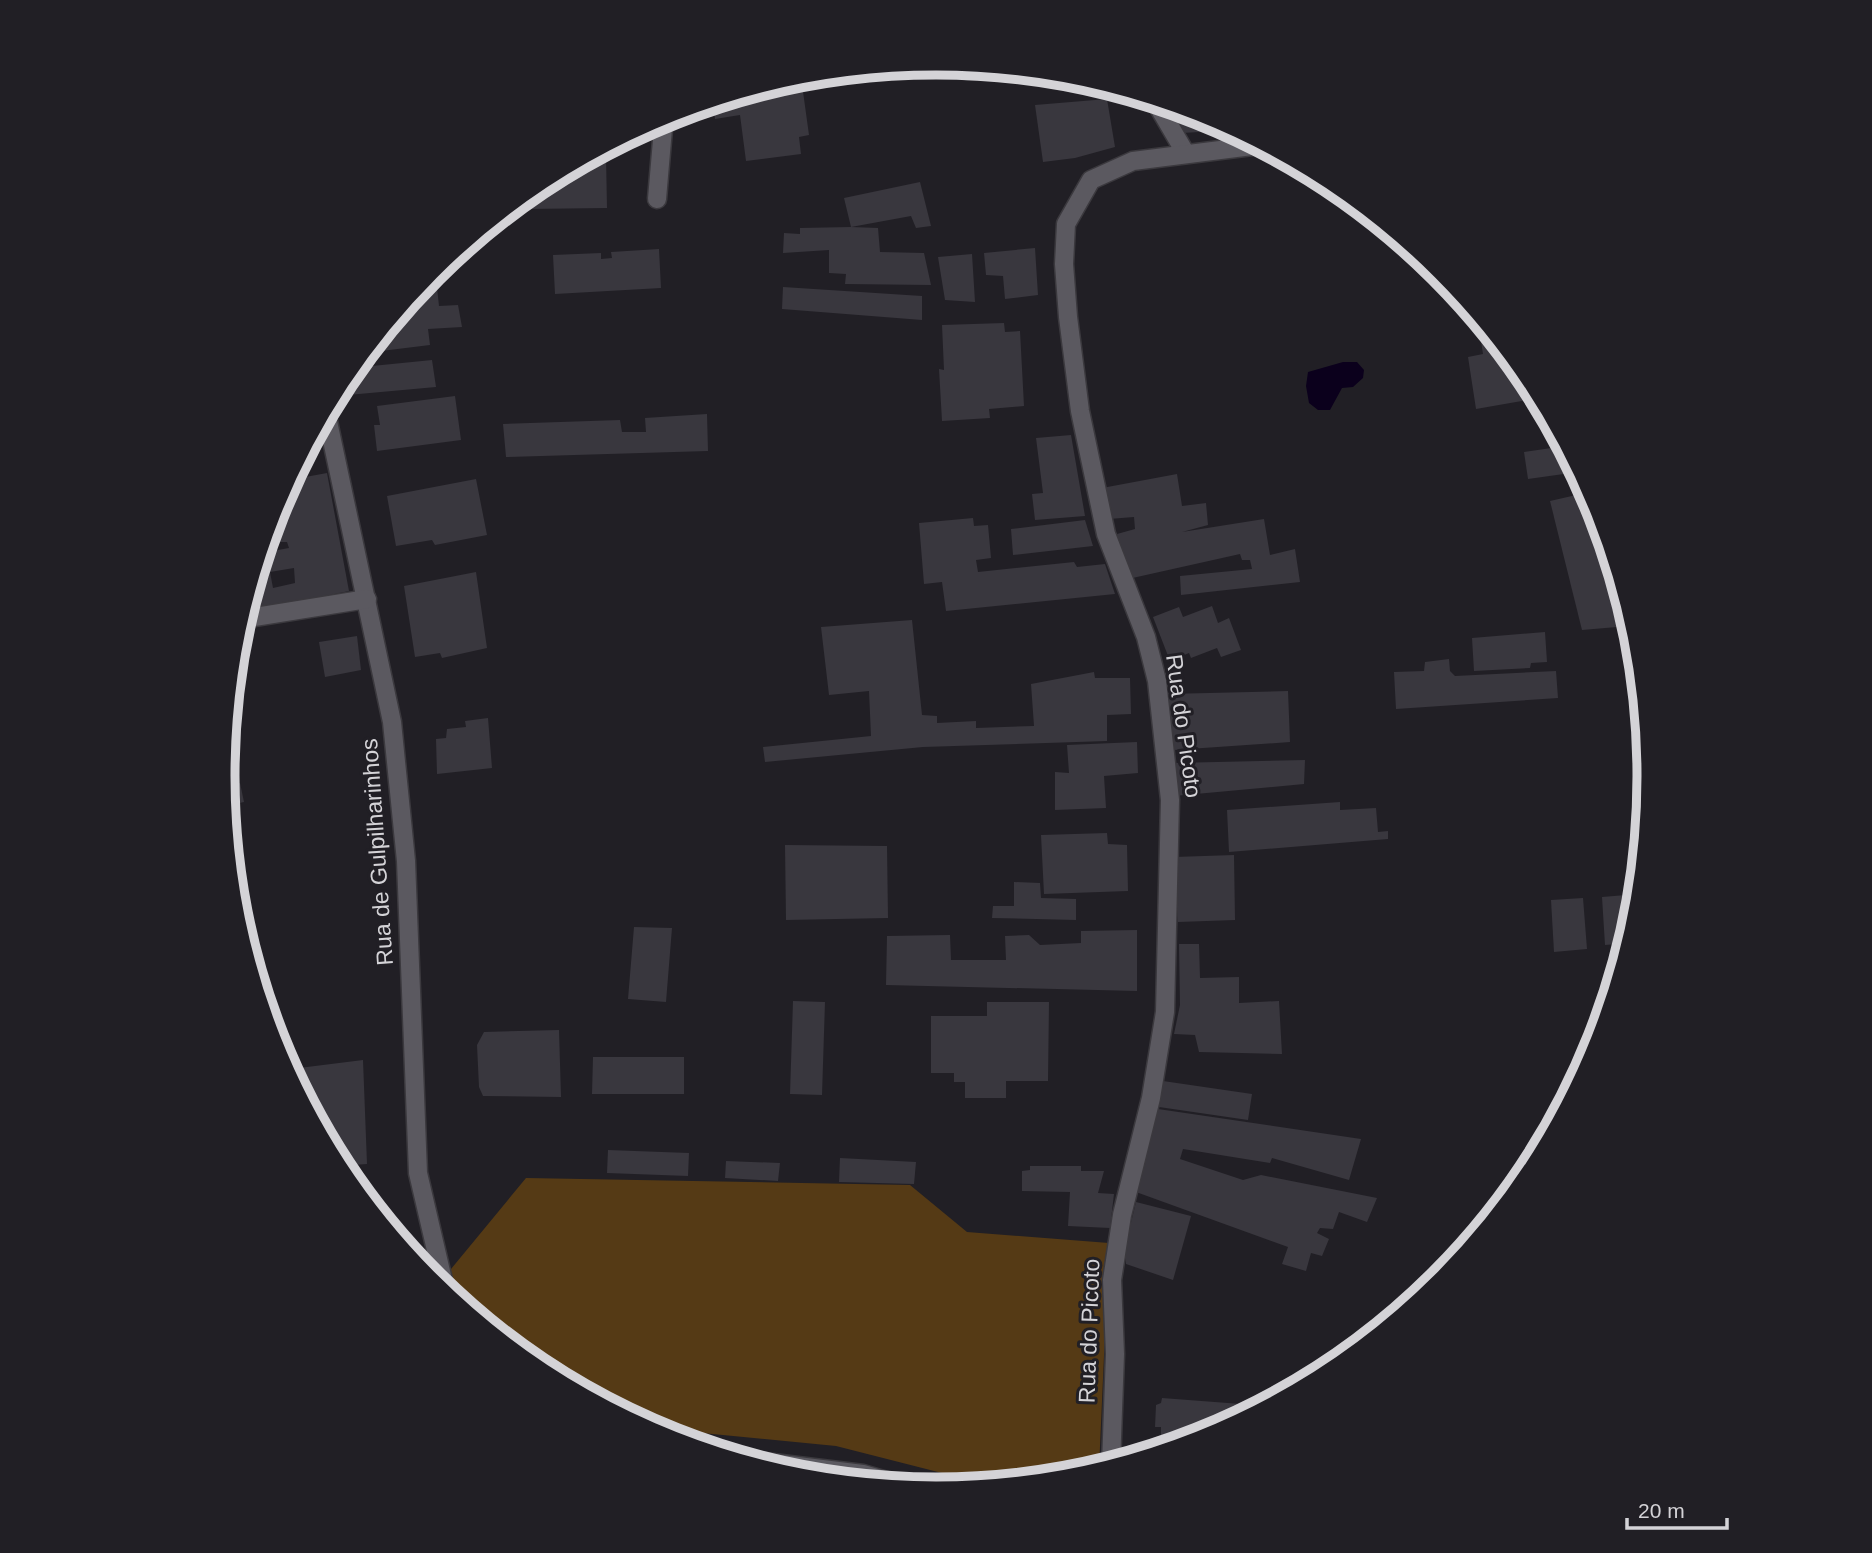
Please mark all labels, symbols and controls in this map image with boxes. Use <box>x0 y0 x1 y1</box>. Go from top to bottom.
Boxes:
street label: Rua do Picoto <box>1161 653 1207 799</box>
street label: Rua de Gulpilharinhos <box>356 738 398 966</box>
street label: Rua do Picoto <box>1073 1258 1105 1404</box>
scale bar <box>1627 1486 1727 1530</box>
text: 20 m <box>1638 1499 1685 1522</box>

